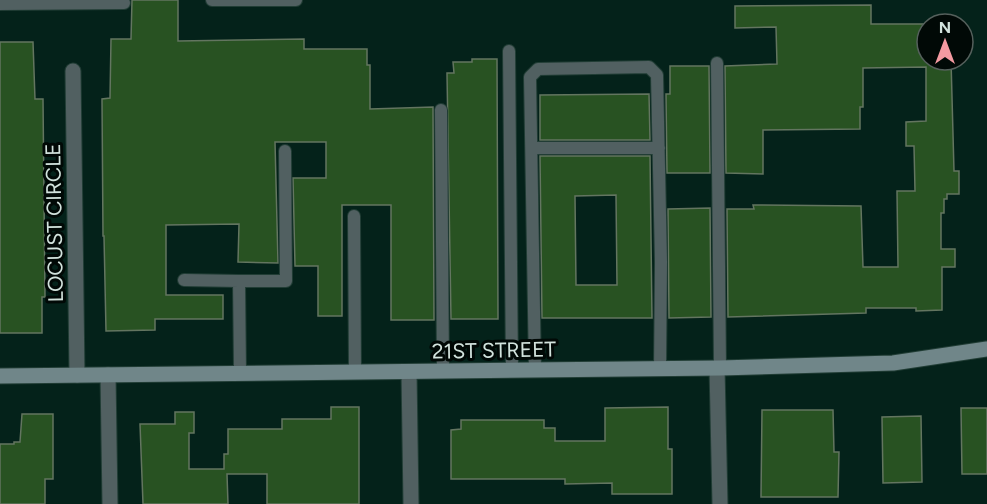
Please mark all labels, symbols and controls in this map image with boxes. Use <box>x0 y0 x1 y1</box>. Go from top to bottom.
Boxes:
north arrow <box>915 12 975 72</box>
text: N <box>939 18 951 37</box>
street label: LOCUST CIRCLE <box>40 143 68 303</box>
street label: 21ST STREET <box>432 336 557 364</box>

